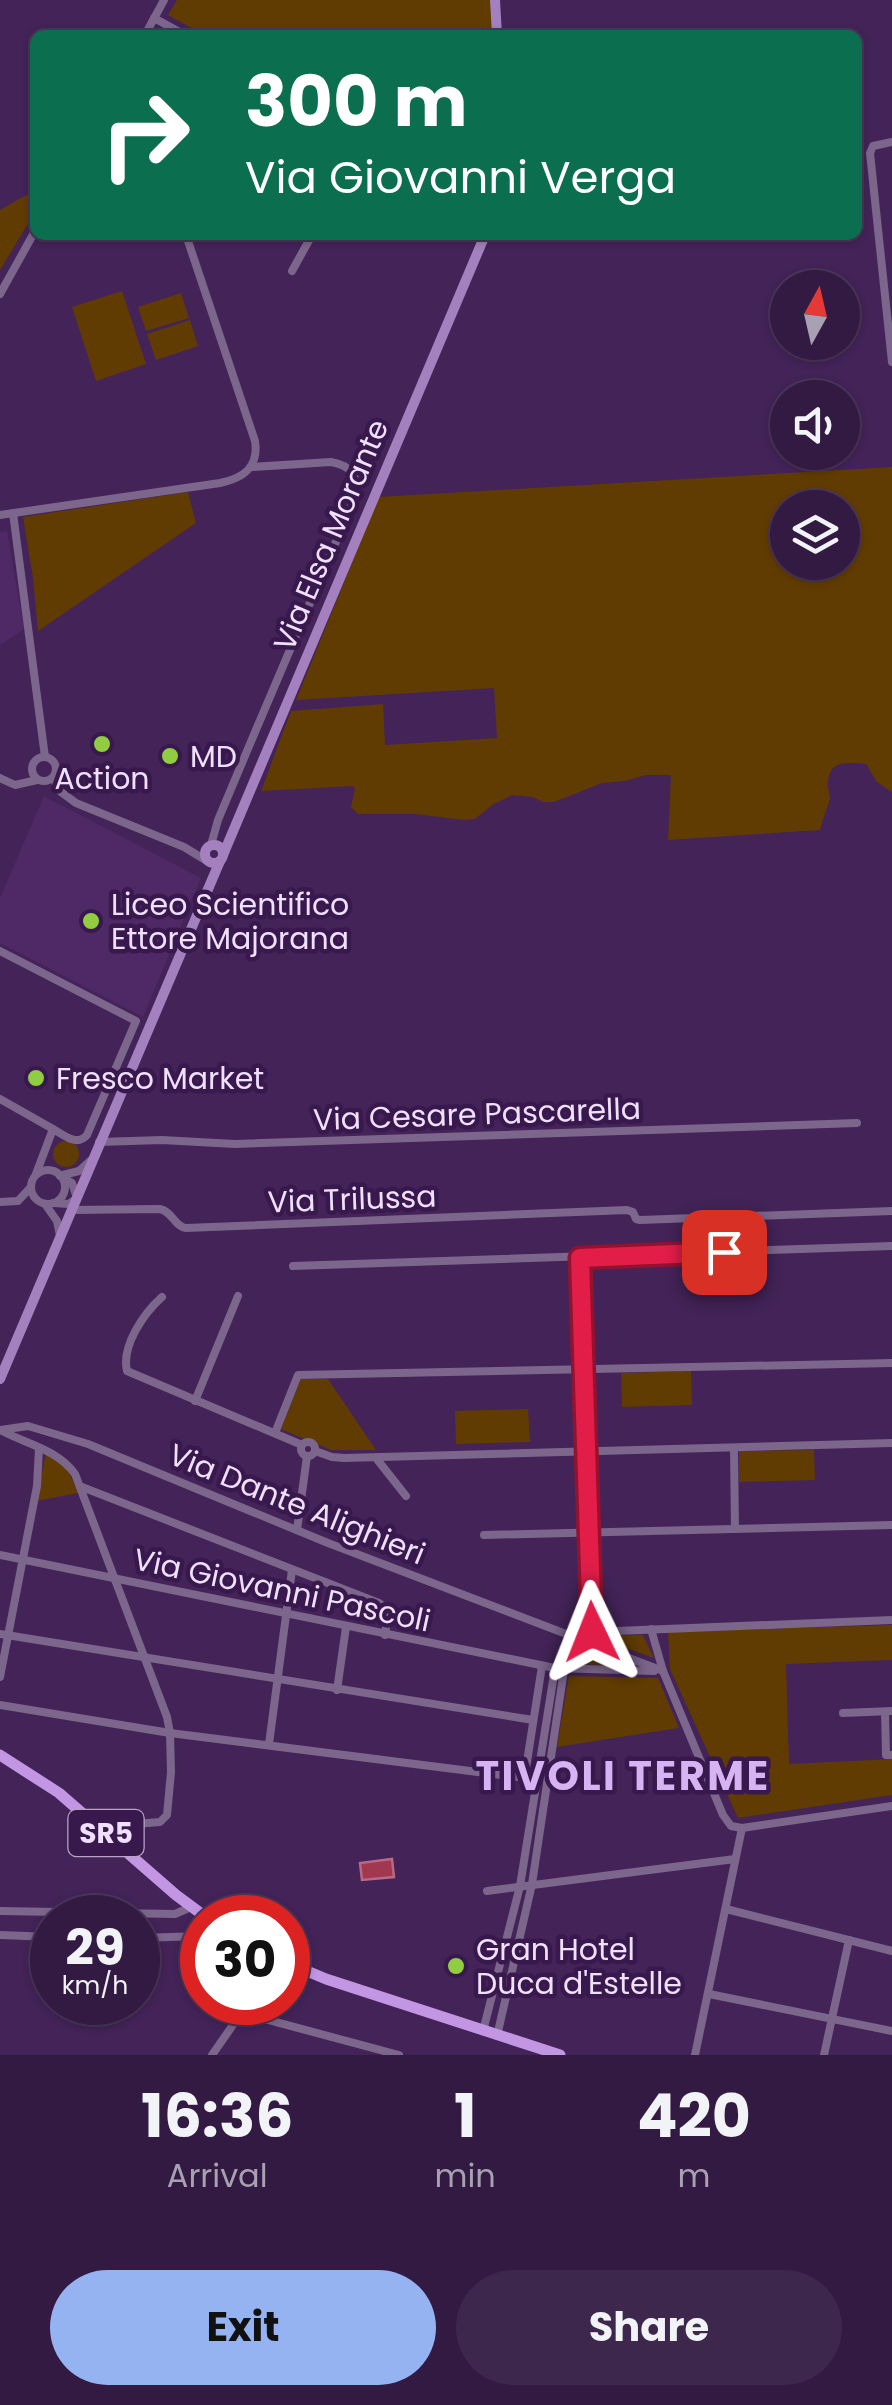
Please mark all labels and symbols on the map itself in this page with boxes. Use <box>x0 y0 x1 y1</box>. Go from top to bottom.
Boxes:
north arrow <box>770 270 860 360</box>
street label: Via Elsa Morante <box>263 413 399 657</box>
marker: Action <box>91 733 113 755</box>
place label: MD <box>190 735 237 778</box>
marker: MD <box>159 745 181 767</box>
place label: Action <box>54 757 150 800</box>
place label: Liceo Scientifico Ettore Majorana <box>111 883 349 960</box>
marker: Liceo Scientifico Ettore Majorana <box>80 910 102 932</box>
place label: Fresco Market <box>56 1057 264 1100</box>
marker: Fresco Market <box>25 1067 47 1089</box>
street label: Via Cesare Pascarella <box>312 1087 642 1141</box>
street label: Via Trilussa <box>267 1175 437 1223</box>
pin <box>682 1210 767 1295</box>
street label: Via Dante Alighieri <box>162 1433 432 1575</box>
street label: Via Giovanni Pascoli <box>130 1538 434 1642</box>
position arrow <box>540 1580 644 1684</box>
district label: TIVOLI TERME <box>475 1748 771 1804</box>
road number: SR5 <box>68 1810 144 1856</box>
speed limit sign: 30 <box>180 1895 310 2025</box>
place label: Gran Hotel Duca d'Estelle <box>476 1928 682 2005</box>
marker: Gran Hotel Duca d'Estelle <box>445 1955 467 1977</box>

